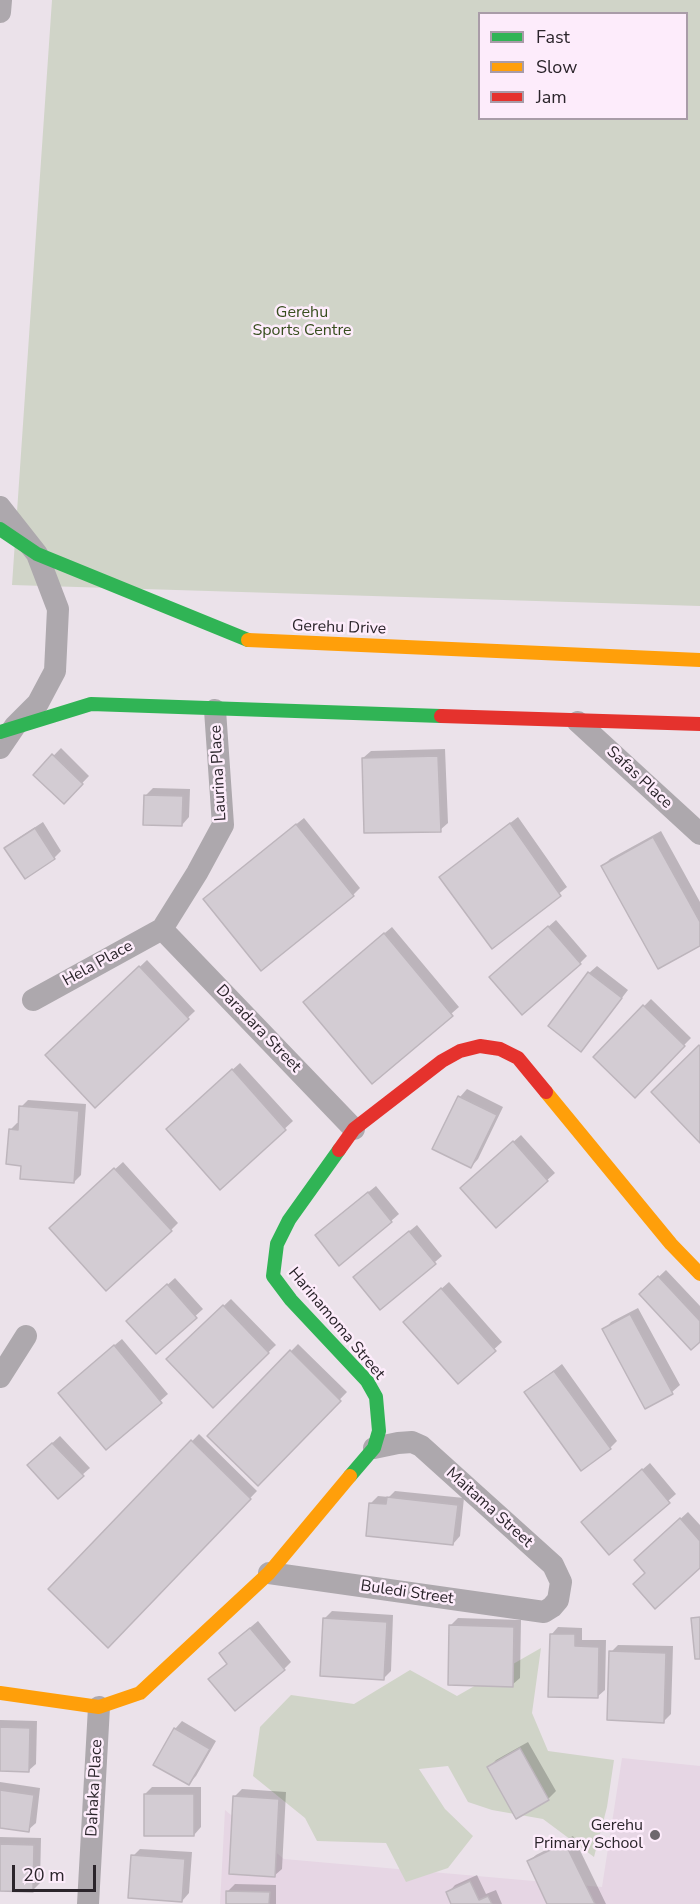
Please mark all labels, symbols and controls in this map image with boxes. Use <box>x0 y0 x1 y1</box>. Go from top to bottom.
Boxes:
legend <box>478 12 688 120</box>
text: Fast <box>536 25 570 49</box>
text: Slow <box>536 55 577 79</box>
text: Jam <box>536 85 567 109</box>
park label: Gerehu Sports Centre <box>252 303 352 341</box>
street label: Gerehu Drive <box>291 617 387 639</box>
street label: Laurina Place <box>207 724 231 822</box>
street label: Safas Place <box>602 743 676 813</box>
street label: Hela Place <box>60 937 136 991</box>
street label: Daradara Street <box>211 981 305 1077</box>
street label: Harinamoma Street <box>284 1264 388 1384</box>
street label: Maitama Street <box>442 1464 536 1552</box>
street label: Buledi Street <box>359 1577 455 1609</box>
street label: Dahaka Place <box>83 1739 107 1837</box>
place label: Gerehu Primary School <box>534 1816 643 1854</box>
marker: Gerehu Primary School <box>648 1828 662 1842</box>
scale bar <box>15 1853 99 1891</box>
text: 20 m <box>23 1863 65 1887</box>

